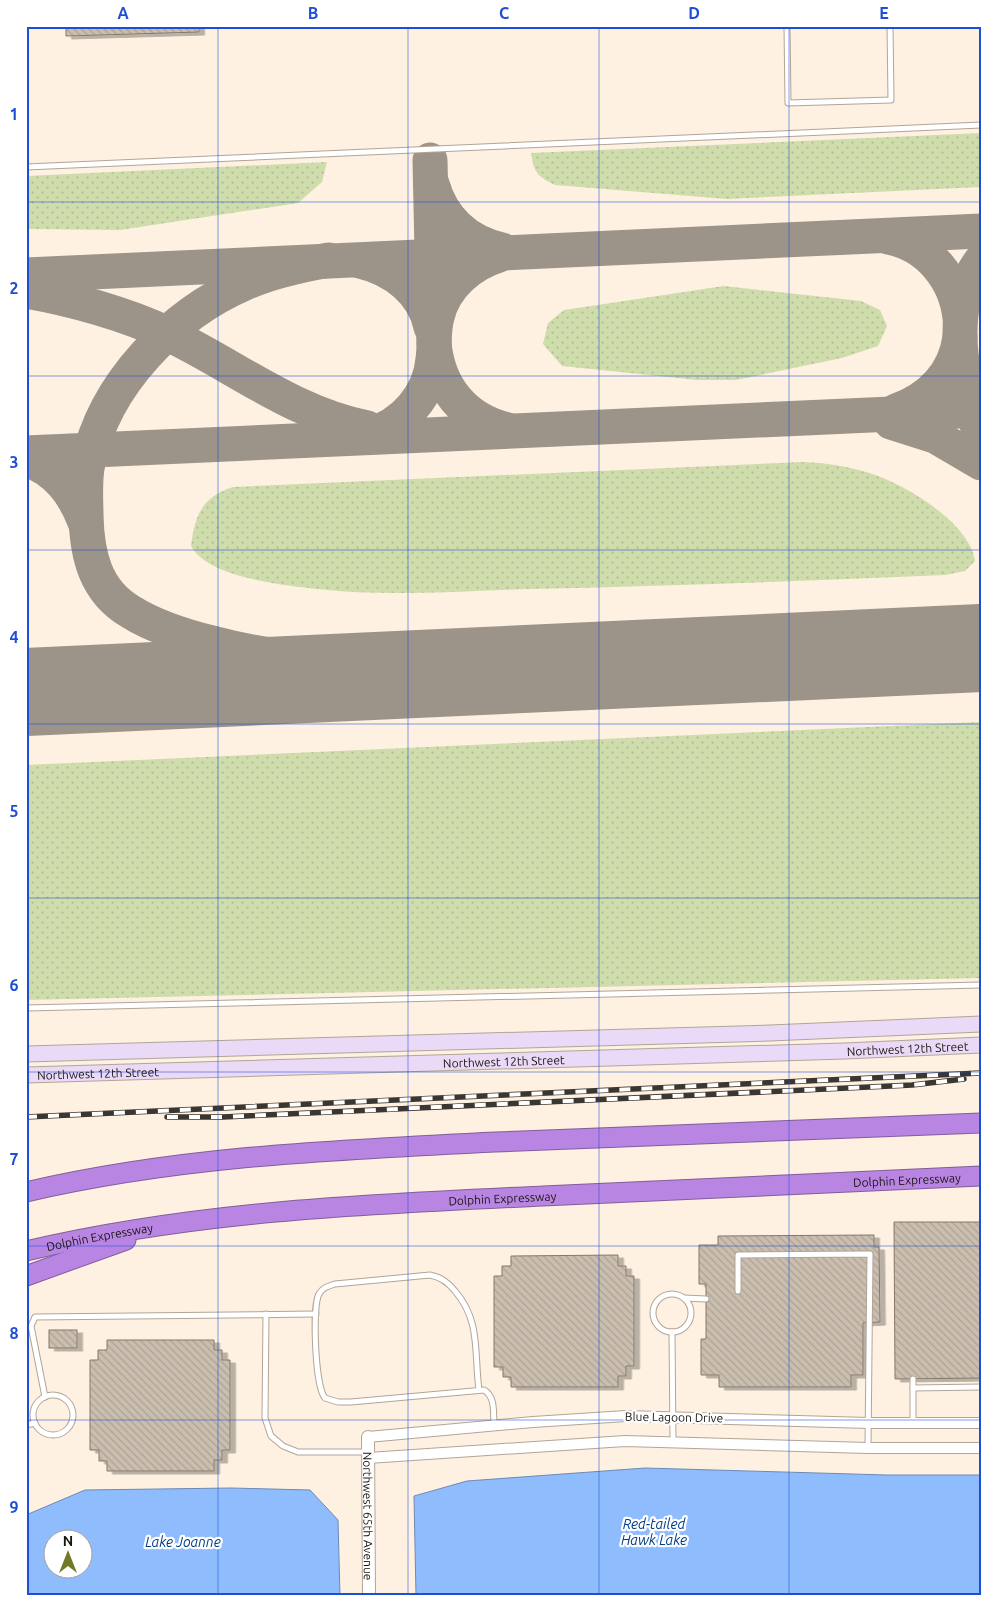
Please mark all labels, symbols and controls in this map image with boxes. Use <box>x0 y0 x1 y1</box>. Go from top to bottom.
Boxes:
text: A <box>117 4 129 22</box>
text: B <box>308 4 318 22</box>
text: C <box>499 4 509 22</box>
text: D <box>688 4 700 22</box>
text: E <box>879 4 889 22</box>
text: 1 <box>9 105 19 123</box>
text: 2 <box>9 279 19 297</box>
text: 3 <box>9 453 19 471</box>
text: 4 <box>9 628 19 646</box>
text: 5 <box>9 802 19 820</box>
text: 6 <box>9 976 19 994</box>
street label: Northwest 12th Street <box>846 1039 969 1057</box>
street label: Northwest 12th Street <box>443 1053 565 1069</box>
street label: Northwest 12th Street <box>37 1065 159 1081</box>
text: 7 <box>9 1150 19 1168</box>
street label: Dolphin Expressway <box>853 1170 961 1189</box>
street label: Dolphin Expressway <box>448 1189 557 1207</box>
street label: Dolphin Expressway <box>45 1220 154 1253</box>
text: 8 <box>9 1324 19 1342</box>
street label: Blue Lagoon Drive <box>625 1410 723 1424</box>
street label: Northwest 65th Avenue <box>362 1452 375 1580</box>
text: 9 <box>9 1498 19 1516</box>
water label: Red-tailed Hawk Lake <box>621 1516 687 1548</box>
north arrow <box>42 1530 92 1580</box>
text: N <box>63 1533 73 1549</box>
water label: Lake Joanne <box>145 1534 221 1550</box>

